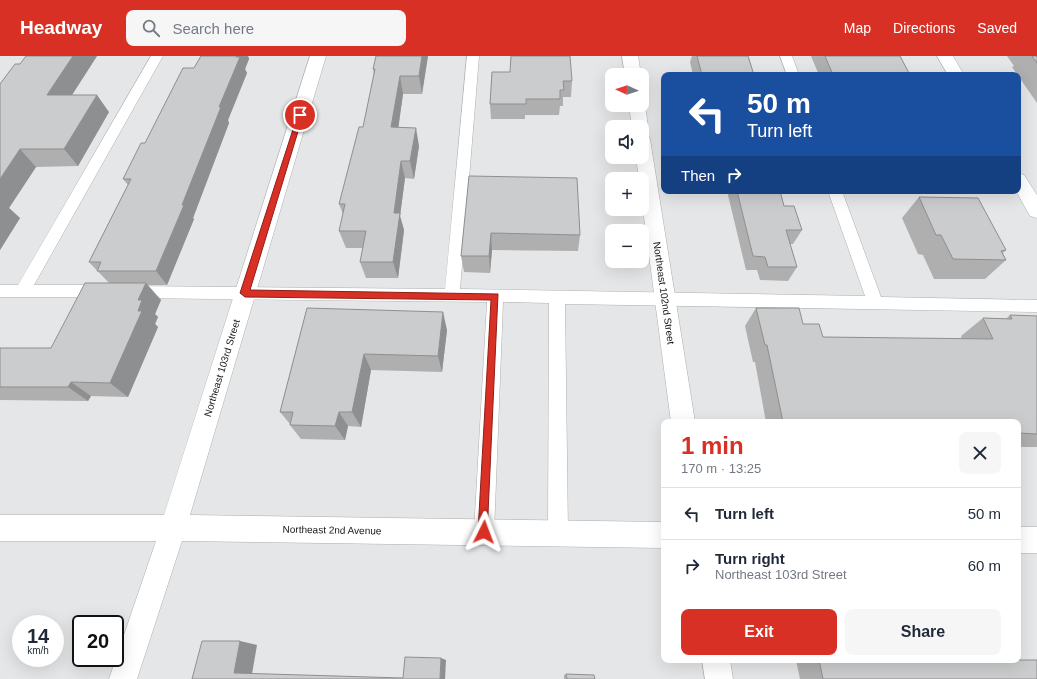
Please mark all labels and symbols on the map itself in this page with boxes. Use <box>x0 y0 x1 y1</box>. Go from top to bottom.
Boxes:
north arrow <box>605 68 649 112</box>
pin <box>283 98 317 132</box>
street label: Northeast 102nd Street <box>651 241 677 345</box>
street label: Northeast 103rd Street <box>202 318 242 418</box>
position arrow <box>463 511 505 553</box>
street label: Northeast 2nd Avenue <box>283 524 382 536</box>
speed limit sign: 20 <box>72 615 124 667</box>

